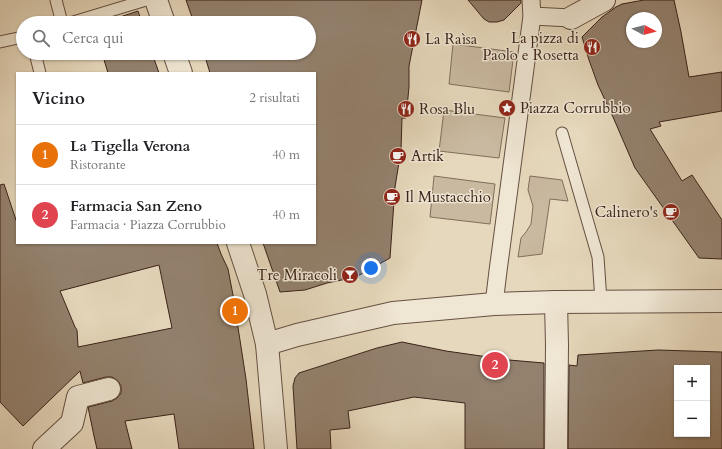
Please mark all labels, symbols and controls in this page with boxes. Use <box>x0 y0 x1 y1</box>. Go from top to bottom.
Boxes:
north arrow <box>626 12 662 48</box>
search box <box>16 16 316 60</box>
icon: search <box>30 27 52 49</box>
text: Cerca qui <box>62 28 124 48</box>
place label: La pizza di Paolo e Rosetta <box>482 28 580 65</box>
restaurant icon: La Raìsa <box>402 29 422 49</box>
place label: La Raìsa <box>425 29 478 49</box>
restaurant icon: La pizza di Paolo e Rosetta <box>582 37 602 57</box>
text: Vicino <box>32 87 85 110</box>
text: 2 risultati <box>249 89 300 107</box>
place icon: Piazza Corrubbio <box>497 98 517 118</box>
place label: Piazza Corrubbio <box>520 98 631 118</box>
restaurant icon: Rosa Blu <box>396 99 416 119</box>
place label: Rosa Blu <box>419 99 475 119</box>
text: La Tigella Verona <box>70 136 190 156</box>
text: 1 <box>42 146 48 164</box>
text: 40 m <box>272 146 300 164</box>
cafe icon: Artik <box>388 146 408 166</box>
place label: Artik <box>411 146 444 166</box>
text: Ristorante <box>70 156 126 174</box>
cafe icon: Il Mustacchio <box>382 187 402 207</box>
place label: Il Mustacchio <box>405 187 491 207</box>
text: Farmacia San Zeno <box>70 196 202 216</box>
place label: Calinero's <box>595 202 658 222</box>
cafe icon: Calinero's <box>661 202 681 222</box>
text: 2 <box>42 206 48 224</box>
text: 40 m <box>272 206 300 224</box>
text: Farmacia · Piazza Corrubbio <box>70 216 226 234</box>
your location <box>361 258 381 278</box>
place label: Tre Miracoli <box>256 265 337 285</box>
bar icon: Tre Miracoli <box>340 265 360 285</box>
pin: 1 <box>222 296 248 326</box>
pin: 2 <box>482 350 508 380</box>
map controls <box>674 365 710 437</box>
button: + <box>674 365 710 401</box>
button: − <box>674 401 710 437</box>

